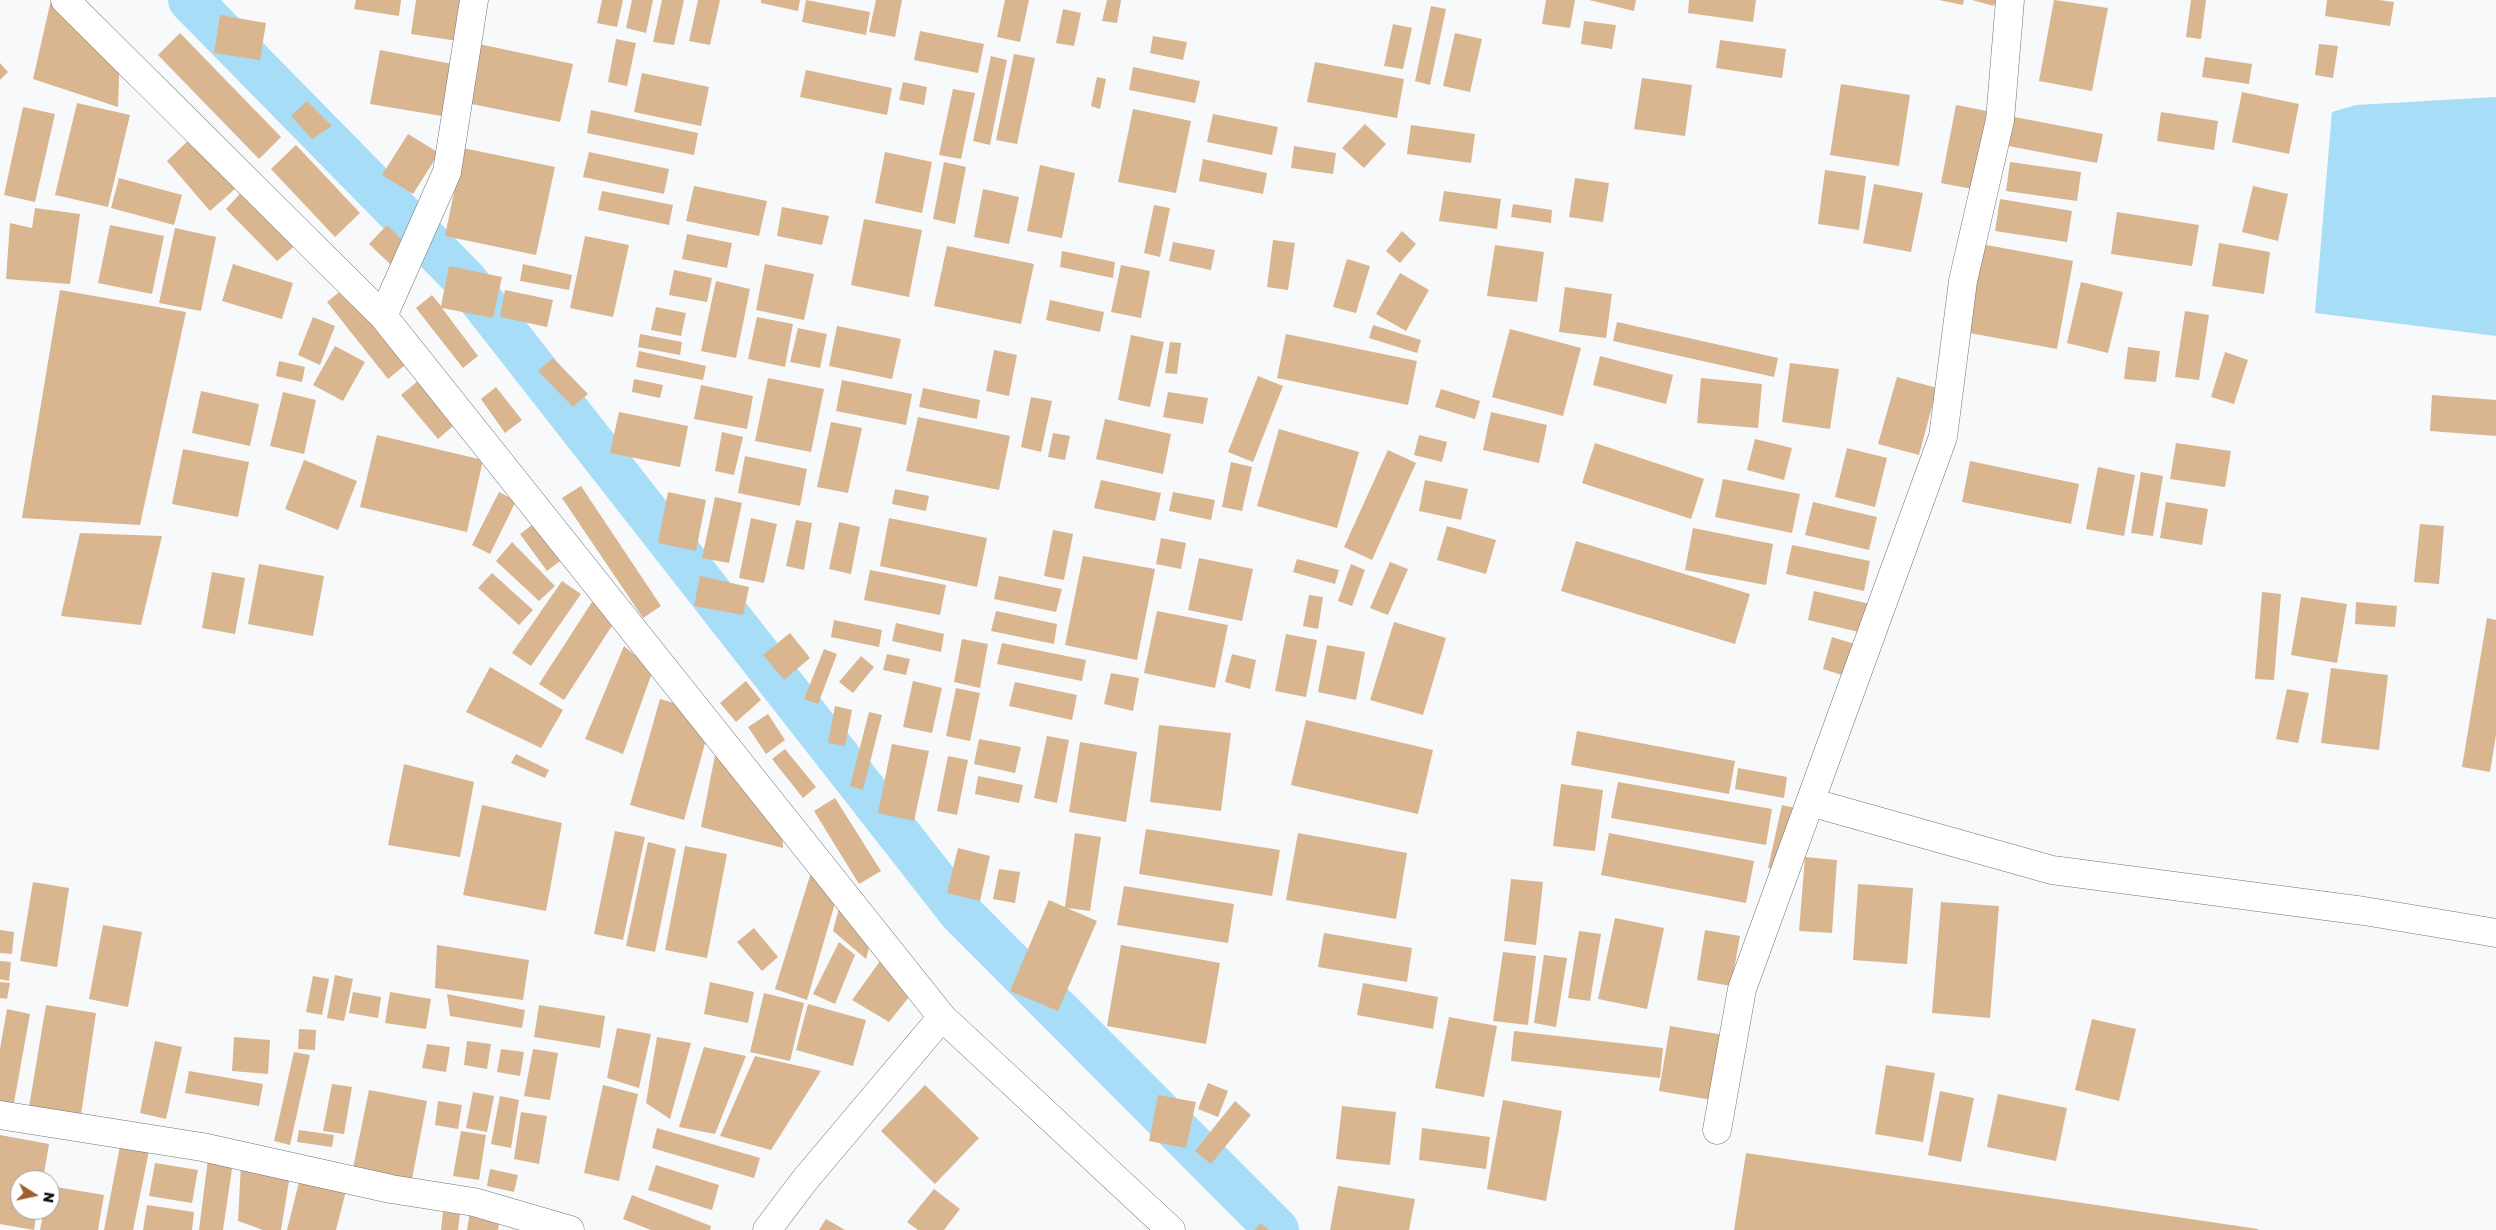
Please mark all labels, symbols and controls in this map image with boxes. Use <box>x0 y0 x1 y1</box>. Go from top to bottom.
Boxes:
north arrow <box>10 1170 60 1220</box>
text: N <box>40 1191 59 1204</box>

